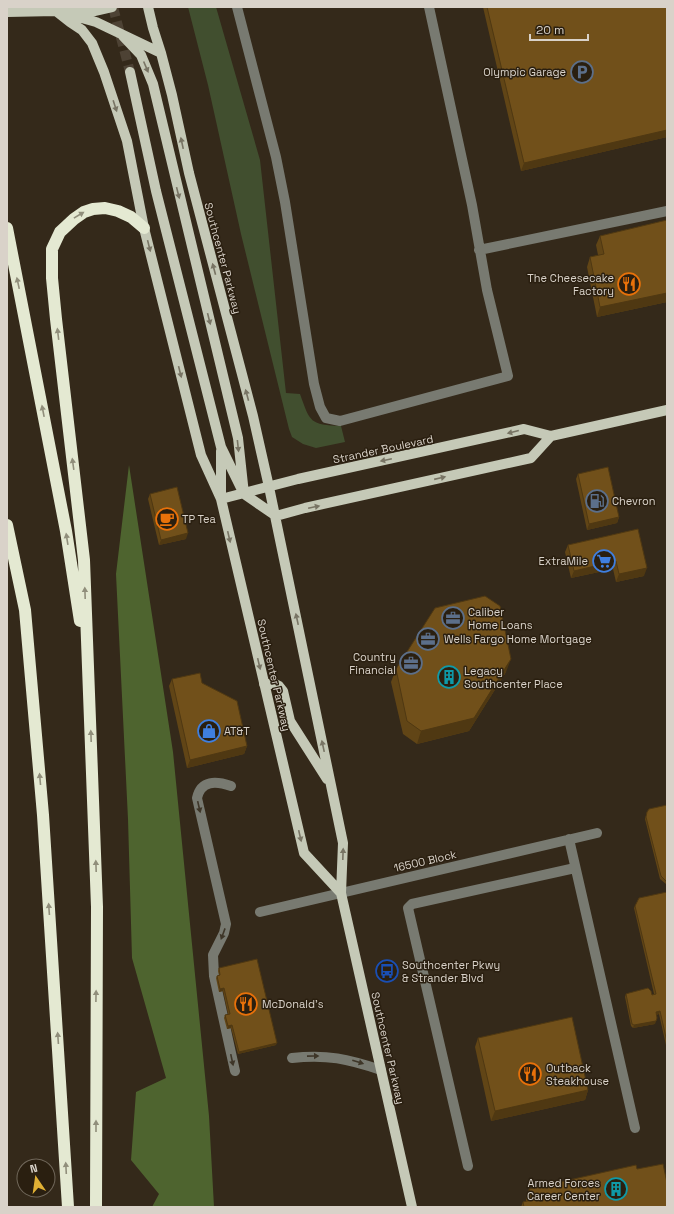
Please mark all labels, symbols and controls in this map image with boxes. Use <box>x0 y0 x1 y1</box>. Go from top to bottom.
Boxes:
scale bar <box>530 16 588 42</box>
text: 20 m <box>536 22 564 38</box>
parking icon: Olympic Garage <box>569 59 595 85</box>
one-way arrow <box>143 61 149 73</box>
place label: Olympic Garage <box>483 65 566 79</box>
one-way arrow <box>113 100 119 112</box>
one-way arrow <box>179 137 185 149</box>
one-way arrow <box>175 187 181 199</box>
street label: Southcenter Parkway <box>201 201 245 315</box>
one-way arrow <box>73 212 85 219</box>
one-way arrow <box>146 240 152 252</box>
one-way arrow <box>211 263 217 275</box>
place label: The Cheesecake Factory <box>527 271 614 298</box>
restaurant icon: The Cheesecake Factory <box>616 271 642 297</box>
one-way arrow <box>15 277 21 289</box>
one-way arrow <box>206 313 212 325</box>
one-way arrow <box>55 328 61 341</box>
one-way arrow <box>178 366 184 378</box>
one-way arrow <box>244 388 250 400</box>
one-way arrow <box>40 405 46 417</box>
one-way arrow <box>507 429 520 435</box>
street label: Strander Boulevard <box>332 432 434 466</box>
one-way arrow <box>235 439 242 452</box>
one-way arrow <box>70 458 76 470</box>
one-way arrow <box>380 458 393 464</box>
one-way arrow <box>434 475 447 481</box>
fuel station icon: Chevron <box>584 488 610 514</box>
place label: Chevron <box>612 494 656 508</box>
one-way arrow <box>307 503 320 509</box>
cafe icon: TP Tea <box>154 506 180 532</box>
place label: TP Tea <box>182 512 216 526</box>
one-way arrow <box>227 531 233 544</box>
one-way arrow <box>64 532 70 545</box>
supermarket icon: ExtraMile <box>591 548 617 574</box>
place label: ExtraMile <box>539 554 588 568</box>
one-way arrow <box>82 587 89 599</box>
office icon: Caliber Home Loans <box>440 605 466 631</box>
place label: Caliber Home Loans <box>468 605 533 632</box>
one-way arrow <box>293 612 299 625</box>
street label: Southcenter Parkway <box>254 618 294 732</box>
office icon: Wells Fargo Home Mortgage <box>415 626 441 652</box>
place label: Wells Fargo Home Mortgage <box>444 632 592 646</box>
place label: Country Financial <box>349 650 396 677</box>
office icon: Country Financial <box>398 650 424 676</box>
one-way arrow <box>257 658 263 670</box>
building icon: Legacy Southcenter Place <box>436 664 462 690</box>
place label: Legacy Southcenter Place <box>464 664 563 691</box>
shop icon: AT&T <box>196 718 222 744</box>
place label: AT&T <box>224 724 250 738</box>
one-way arrow <box>87 730 94 742</box>
one-way arrow <box>319 740 325 752</box>
one-way arrow <box>37 773 44 785</box>
one-way arrow <box>196 801 202 814</box>
one-way arrow <box>298 830 304 842</box>
street label: 16500 Block <box>392 847 458 875</box>
one-way arrow <box>339 848 346 860</box>
one-way arrow <box>92 860 99 872</box>
one-way arrow <box>46 903 53 915</box>
one-way arrow <box>219 928 225 940</box>
bus stop icon: Southcenter Pkwy & Strander Blvd <box>374 958 400 984</box>
place label: Southcenter Pkwy & Strander Blvd <box>402 958 500 985</box>
one-way arrow <box>93 989 99 1002</box>
restaurant icon: McDonald's <box>233 991 259 1017</box>
street label: Southcenter Parkway <box>368 991 408 1105</box>
place label: McDonald's <box>262 997 324 1011</box>
one-way arrow <box>54 1032 61 1044</box>
one-way arrow <box>307 1053 320 1059</box>
one-way arrow <box>230 1054 236 1066</box>
one-way arrow <box>352 1059 364 1065</box>
restaurant icon: Outback Steakhouse <box>517 1061 543 1087</box>
place label: Outback Steakhouse <box>546 1061 609 1088</box>
one-way arrow <box>93 1119 99 1132</box>
north arrow <box>16 1158 56 1198</box>
text: N <box>29 1161 39 1176</box>
one-way arrow <box>62 1162 69 1174</box>
place label: Armed Forces Career Center <box>527 1176 600 1203</box>
building icon: Armed Forces Career Center <box>603 1176 629 1202</box>

